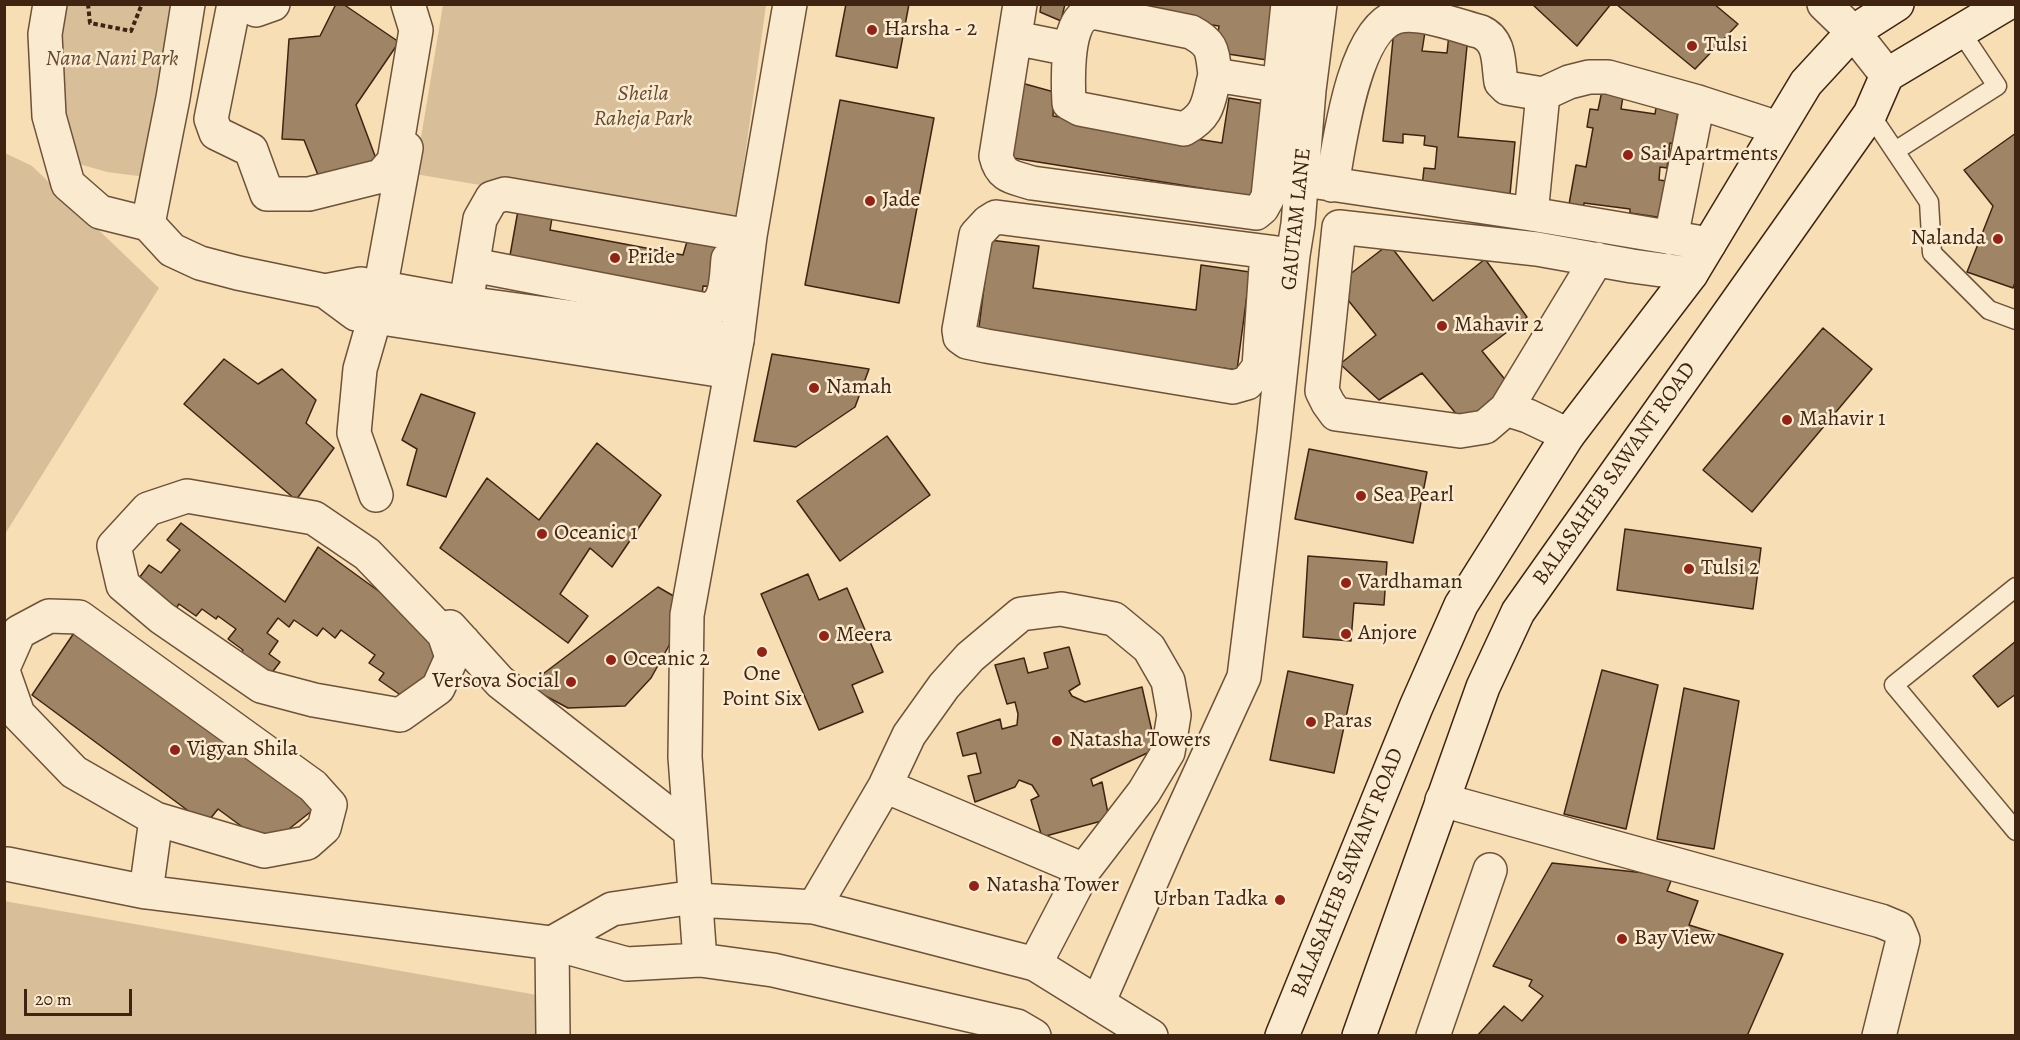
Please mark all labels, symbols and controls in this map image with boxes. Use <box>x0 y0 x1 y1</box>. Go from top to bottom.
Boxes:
place label: Harsha - 2 <box>884 17 977 43</box>
marker: Harsha - 2 <box>865 23 879 37</box>
place label: Tulsi <box>1704 33 1748 59</box>
marker: Tulsi <box>1685 39 1699 53</box>
park label: Nana Nani Park <box>45 47 179 73</box>
park label: Sheila Raheja Park <box>594 82 692 134</box>
place label: Sai Apartments <box>1640 142 1778 168</box>
street label: GAUTAM LANE <box>1276 147 1318 291</box>
marker: Sai Apartments <box>1621 148 1635 162</box>
place label: Jade <box>882 188 920 214</box>
marker: Jade <box>863 194 877 208</box>
place label: Nalanda <box>1911 226 1986 252</box>
marker: Nalanda <box>1991 232 2005 246</box>
place label: Pride <box>627 245 675 271</box>
marker: Pride <box>608 251 622 265</box>
place label: Mahavir 2 <box>1454 313 1543 339</box>
marker: Mahavir 2 <box>1435 319 1449 333</box>
street label: BALASAHEB SAWANT ROAD <box>1528 357 1702 591</box>
place label: Namah <box>826 375 892 401</box>
marker: Namah <box>807 381 821 395</box>
place label: Mahavir 1 <box>1799 407 1886 433</box>
marker: Mahavir 1 <box>1780 413 1794 427</box>
place label: Sea Pearl <box>1373 483 1454 509</box>
marker: Sea Pearl <box>1354 489 1368 503</box>
place label: Oceanic 1 <box>554 521 638 547</box>
marker: Oceanic 1 <box>535 527 549 541</box>
place label: Tulsi 2 <box>1701 556 1759 582</box>
marker: Tulsi 2 <box>1682 562 1696 576</box>
place label: Vardhaman <box>1358 570 1463 596</box>
marker: Vardhaman <box>1339 576 1353 590</box>
place label: Anjore <box>1358 621 1417 647</box>
place label: Meera <box>836 623 892 649</box>
marker: Anjore <box>1339 627 1353 641</box>
marker: Meera <box>817 629 831 643</box>
marker: One Point Six <box>755 645 769 659</box>
place label: Oceanic 2 <box>623 647 710 673</box>
marker: Oceanic 2 <box>604 653 618 667</box>
place label: One Point Six <box>722 662 802 714</box>
place label: Versova Social <box>432 669 559 695</box>
marker: Versova Social <box>564 675 578 689</box>
place label: Paras <box>1323 709 1372 735</box>
marker: Paras <box>1304 715 1318 729</box>
place label: Natasha Towers <box>1069 728 1211 754</box>
marker: Natasha Towers <box>1050 734 1064 748</box>
place label: Vigyan Shila <box>187 737 298 763</box>
marker: Vigyan Shila <box>168 743 182 757</box>
street label: BALASAHEB SAWANT ROAD <box>1286 745 1410 1001</box>
place label: Natasha Tower <box>986 873 1119 899</box>
marker: Natasha Tower <box>967 879 981 893</box>
place label: Urban Tadka <box>1153 887 1268 913</box>
marker: Urban Tadka <box>1273 893 1287 907</box>
place label: Bay View <box>1634 926 1715 952</box>
marker: Bay View <box>1615 932 1629 946</box>
scale bar <box>27 977 135 1015</box>
text: 20 m <box>35 987 72 1011</box>

